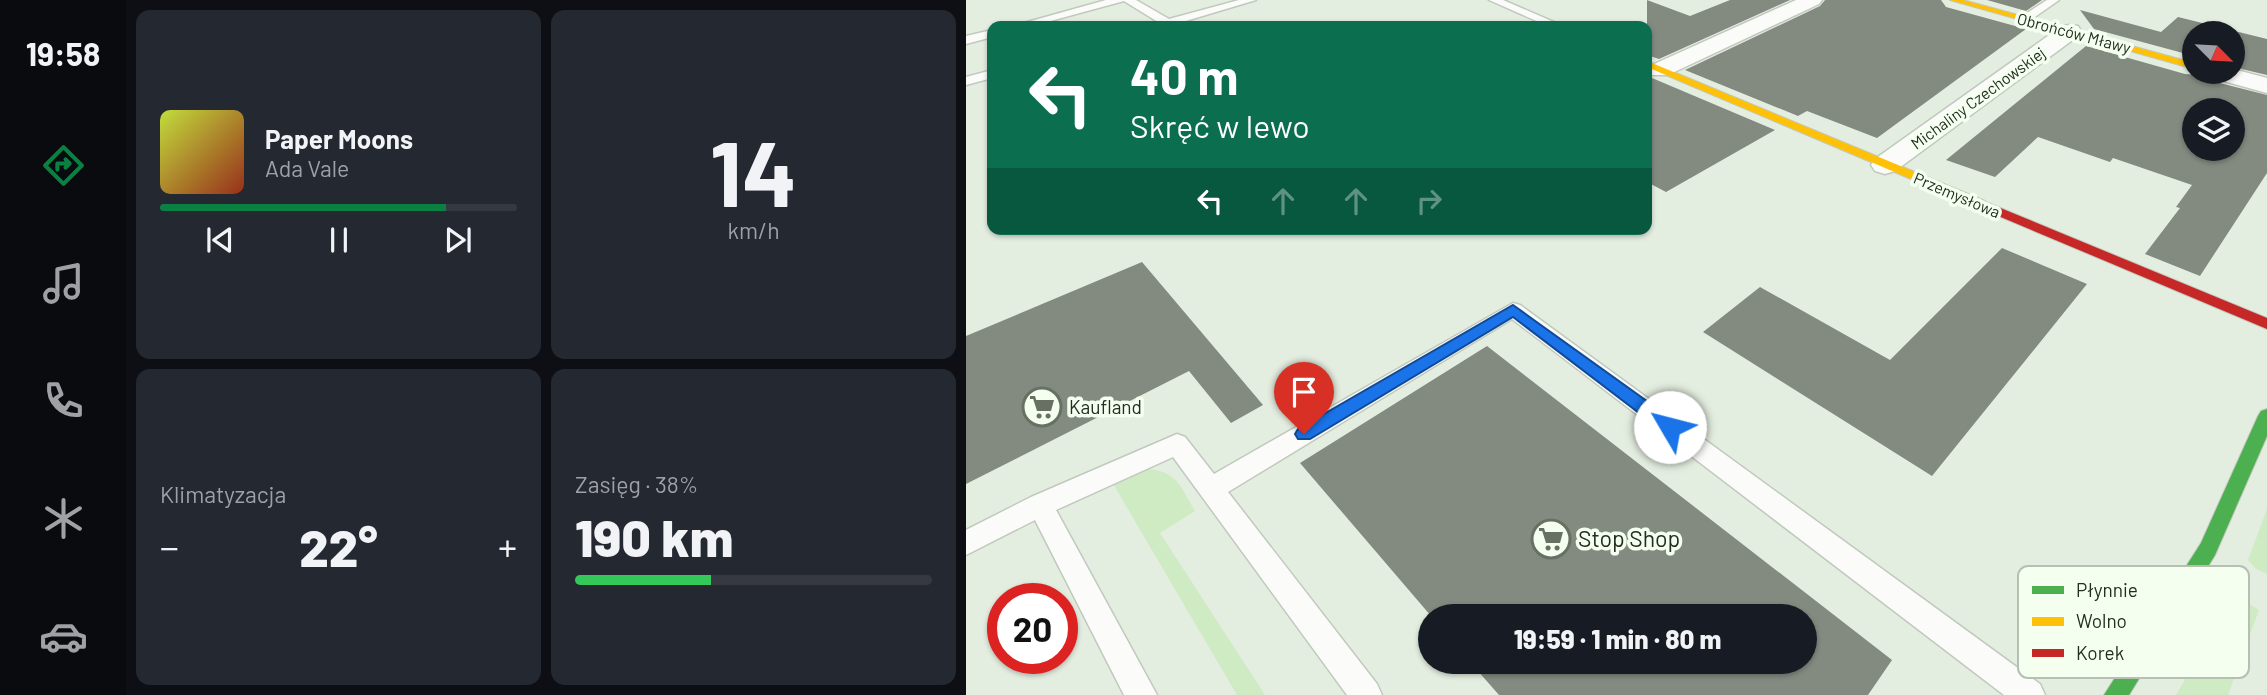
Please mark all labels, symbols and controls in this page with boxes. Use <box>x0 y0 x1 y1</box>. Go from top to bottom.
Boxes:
street label: Obrońców Mławy <box>2015 8 2134 57</box>
north arrow <box>2182 21 2245 84</box>
map controls <box>2182 21 2245 161</box>
text: 19:58 <box>26 34 100 72</box>
street label: Michaliny Czechowskiej <box>1907 42 2049 153</box>
text: 40 m <box>1130 46 1238 105</box>
icon: left <box>1015 49 1106 140</box>
button: layers <box>2182 98 2245 161</box>
text: Skręć w lewo <box>1130 106 1310 144</box>
text: 14 <box>710 116 797 225</box>
text: Paper Moons <box>265 123 413 154</box>
icon: directions <box>39 141 88 190</box>
text: Ada Vale <box>265 154 349 182</box>
street label: Przemysłowa <box>1911 168 2003 221</box>
icon: left <box>1191 182 1229 220</box>
icon: ahead <box>1264 182 1302 220</box>
icon: ahead <box>1337 182 1375 220</box>
icon: right <box>1410 182 1448 220</box>
text: km/h <box>727 216 780 244</box>
icon: previous <box>201 221 239 259</box>
icon: pause <box>320 221 358 259</box>
icon: next <box>439 221 477 259</box>
icon: music <box>39 259 88 308</box>
pin <box>1274 362 1334 434</box>
icon: arrive <box>1285 373 1323 411</box>
icon: phone <box>39 376 88 425</box>
supermarket icon: Kaufland <box>1021 386 1063 428</box>
position arrow <box>1633 390 1707 464</box>
place label: Kaufland <box>1069 395 1142 418</box>
text: Zasięg · 38% <box>575 470 698 498</box>
text: Klimatyzacja <box>160 480 286 508</box>
icon: climate <box>39 494 88 543</box>
text: 190 km <box>575 505 733 567</box>
text: 22° <box>299 515 378 577</box>
supermarket icon: Stop Shop <box>1530 518 1572 560</box>
text: − <box>160 523 179 569</box>
text: + <box>498 523 517 569</box>
place label: Stop Shop <box>1578 524 1680 552</box>
legend <box>2018 566 2249 678</box>
text: Płynnie <box>2076 578 2138 601</box>
speed limit sign: 20 <box>987 583 1078 674</box>
text: Wolno <box>2076 609 2127 632</box>
icon: car <box>39 612 88 661</box>
text: 19:59 · 1 min · 80 m <box>1514 623 1721 654</box>
text: Korek <box>2076 641 2124 664</box>

